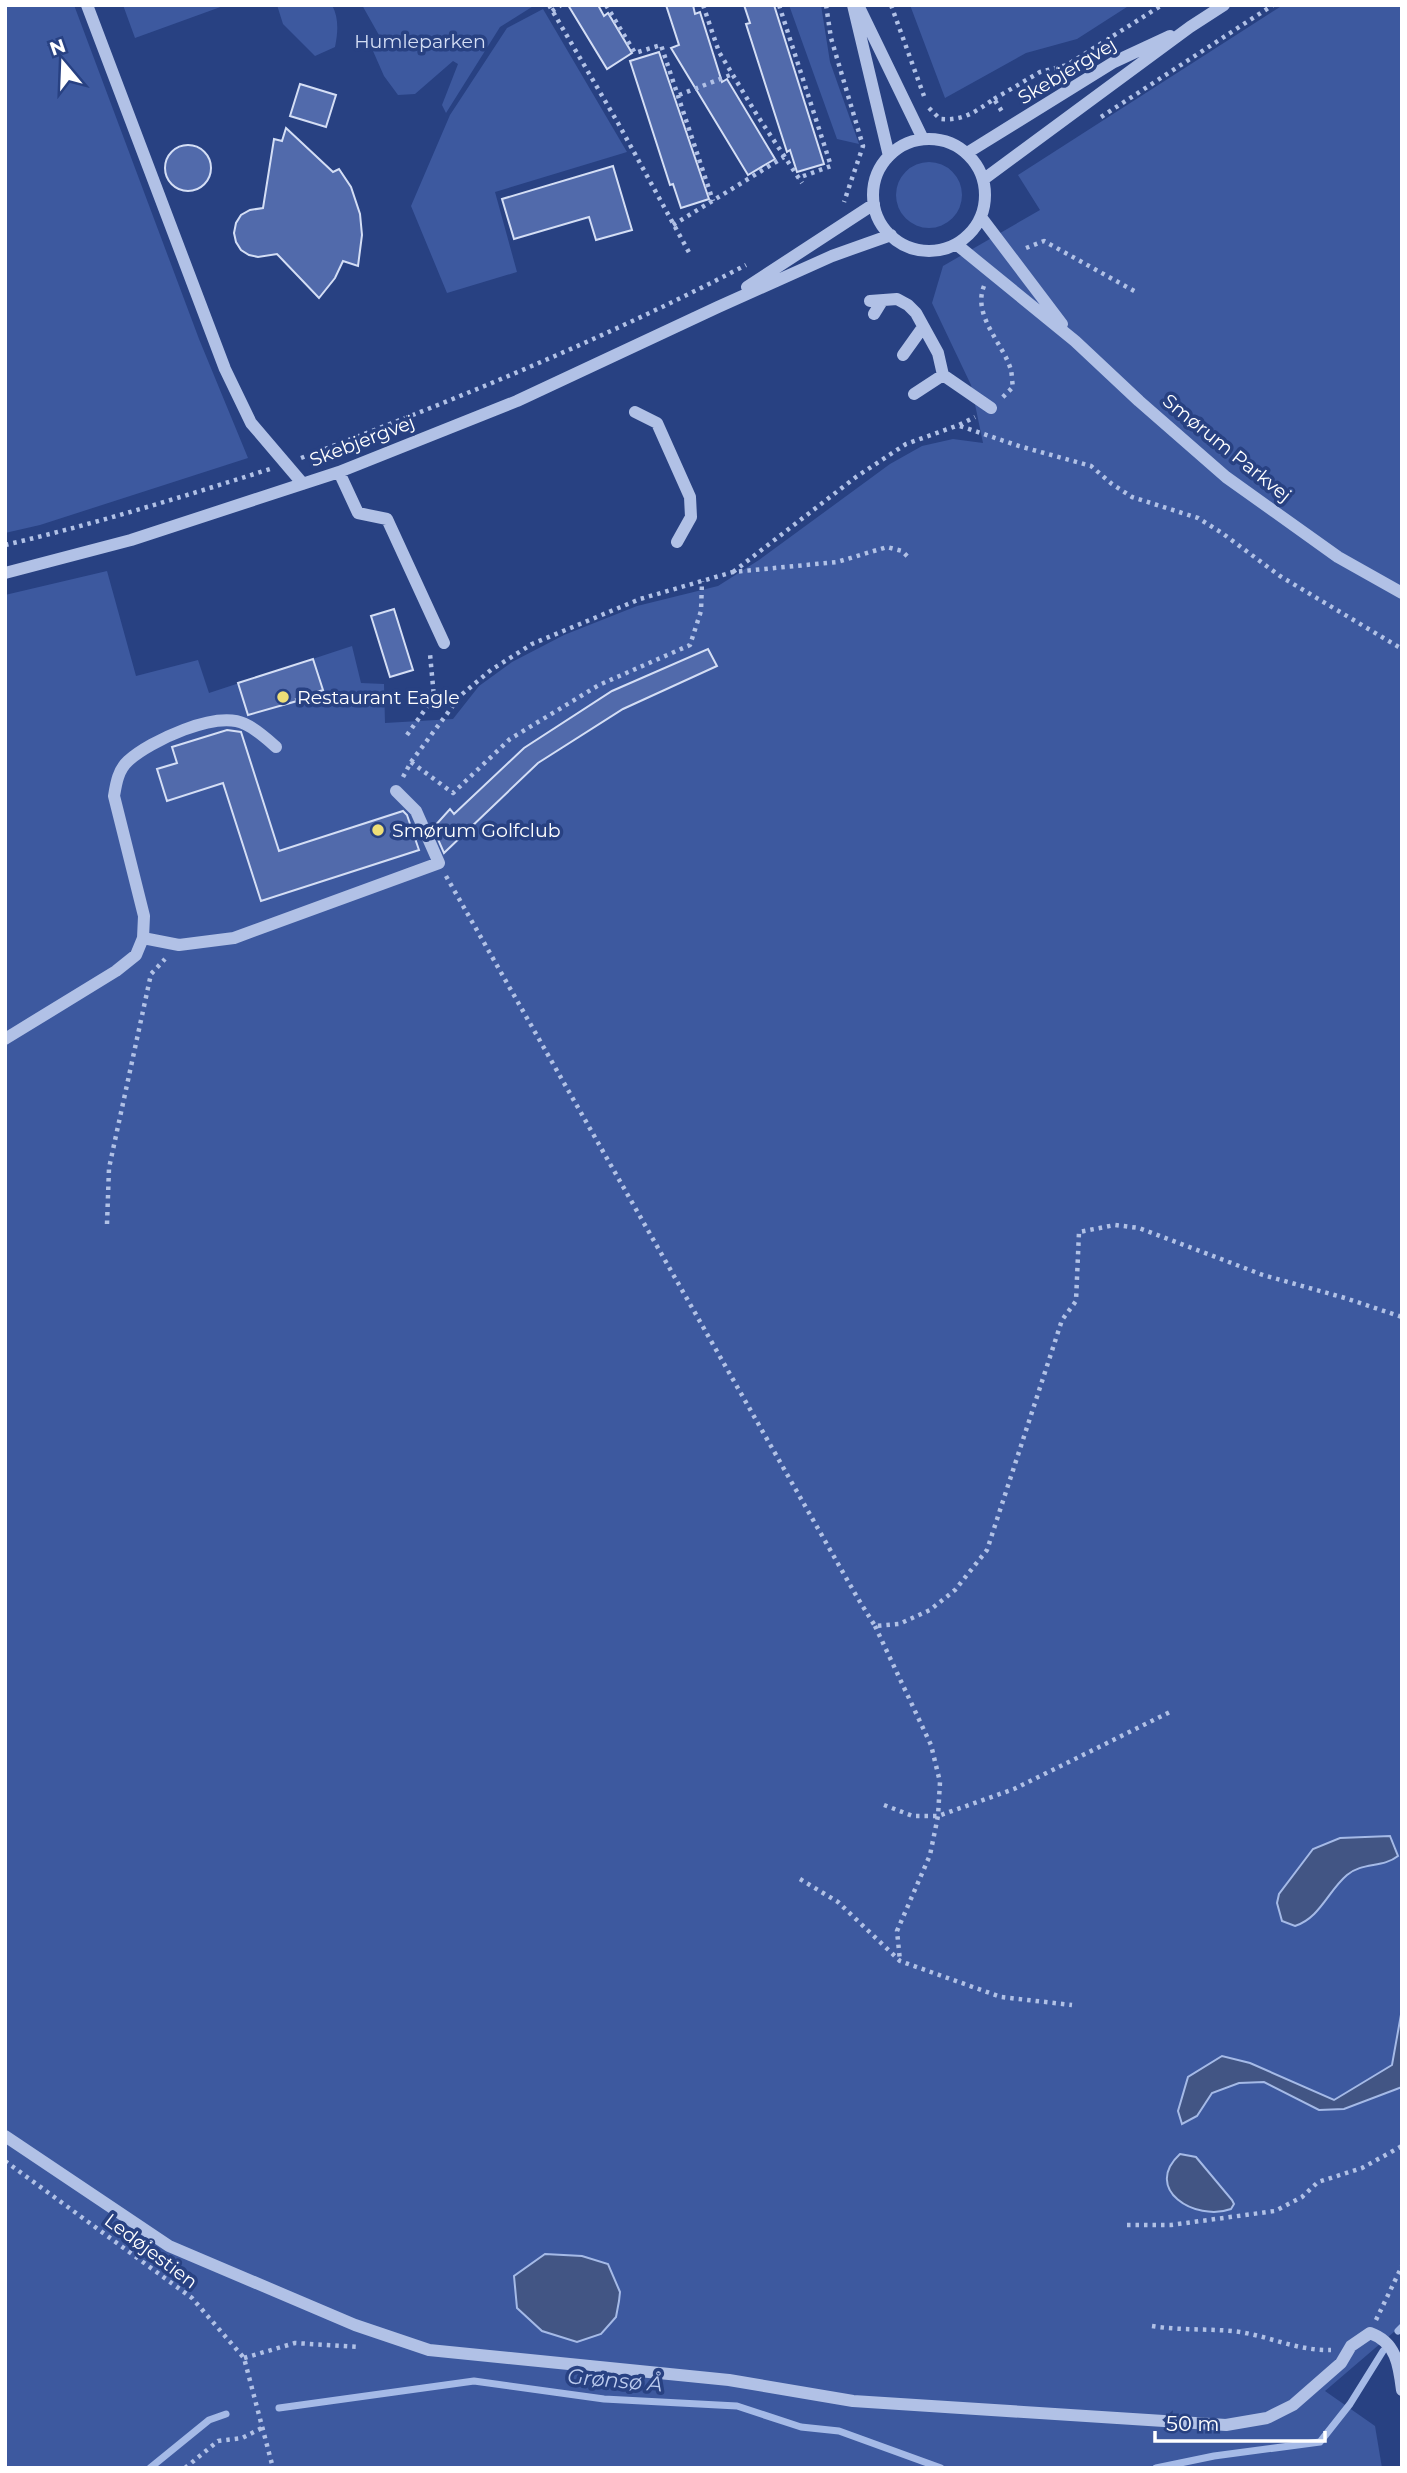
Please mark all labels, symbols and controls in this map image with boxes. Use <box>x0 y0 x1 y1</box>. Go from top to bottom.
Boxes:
north arrow <box>28 28 98 98</box>
park label: Humleparken <box>354 30 486 53</box>
street label: Skebjergvej <box>1014 33 1120 109</box>
text: N <box>47 34 69 61</box>
street label: Smørum Parkvej <box>1158 389 1296 507</box>
street label: Skebjergvej <box>306 410 418 472</box>
place label: Restaurant Eagle <box>297 686 460 709</box>
marker: Restaurant Eagle <box>275 689 291 705</box>
place label: Smørum Golfclub <box>392 819 561 842</box>
marker: Smørum Golfclub <box>370 822 386 838</box>
street label: Ledøjestien <box>100 2209 202 2293</box>
water label: Grønsø Å <box>566 2363 664 2397</box>
scale bar <box>1155 2400 1325 2444</box>
text: 50 m <box>1166 2411 1220 2436</box>

